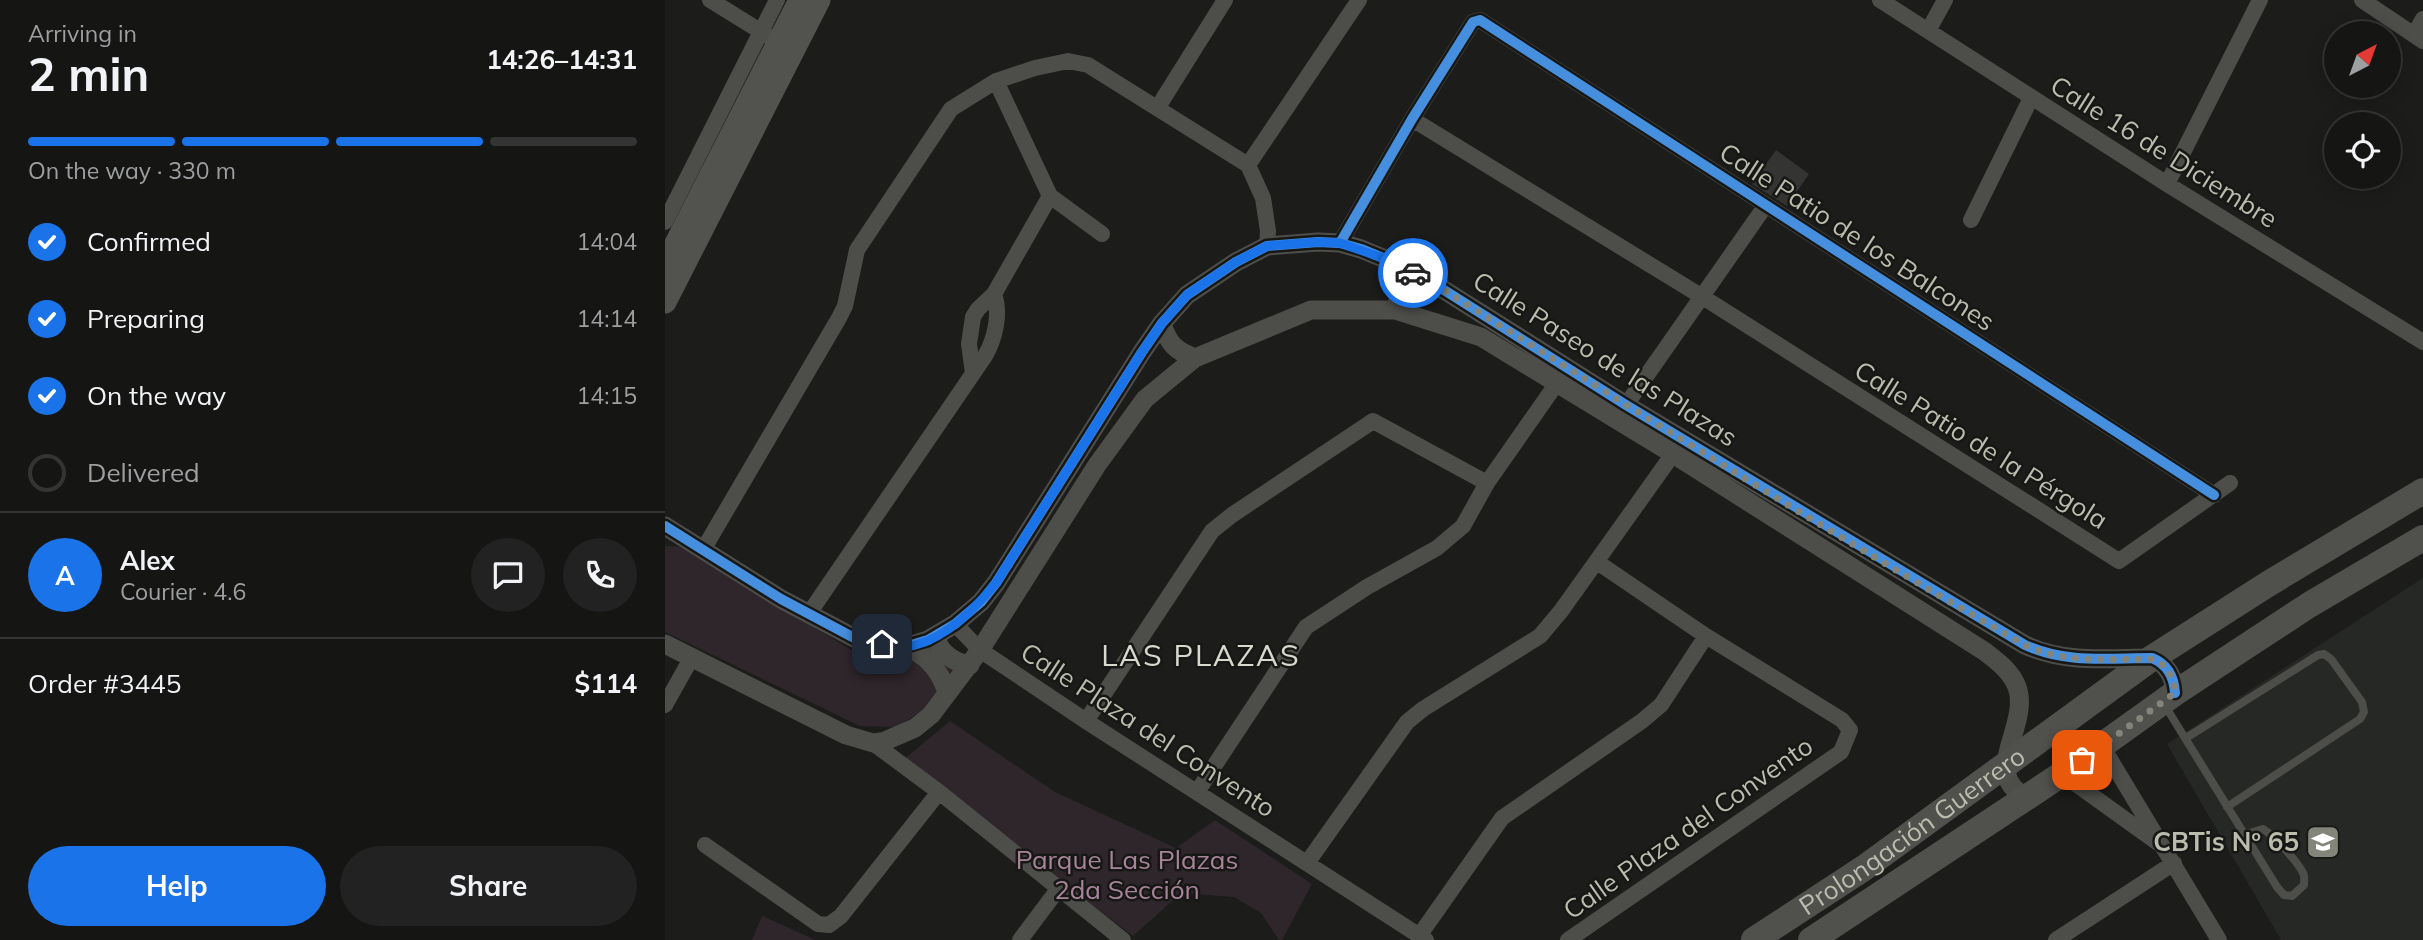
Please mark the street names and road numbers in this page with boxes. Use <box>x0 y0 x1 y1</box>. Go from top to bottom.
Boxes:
street label: Calle 16 de Diciembre <box>2045 68 2284 235</box>
street label: Calle Patio de los Balcones <box>1713 135 2001 338</box>
street label: Calle Paseo de las Plazas <box>1467 264 1744 453</box>
street label: Calle Patio de la Pérgola <box>1849 353 2114 536</box>
street label: Calle Plaza del Convento <box>1015 635 1282 824</box>
street label: Calle Plaza del Convento <box>1557 729 1819 926</box>
street label: Prolongación Guerrero <box>1793 739 2031 922</box>

